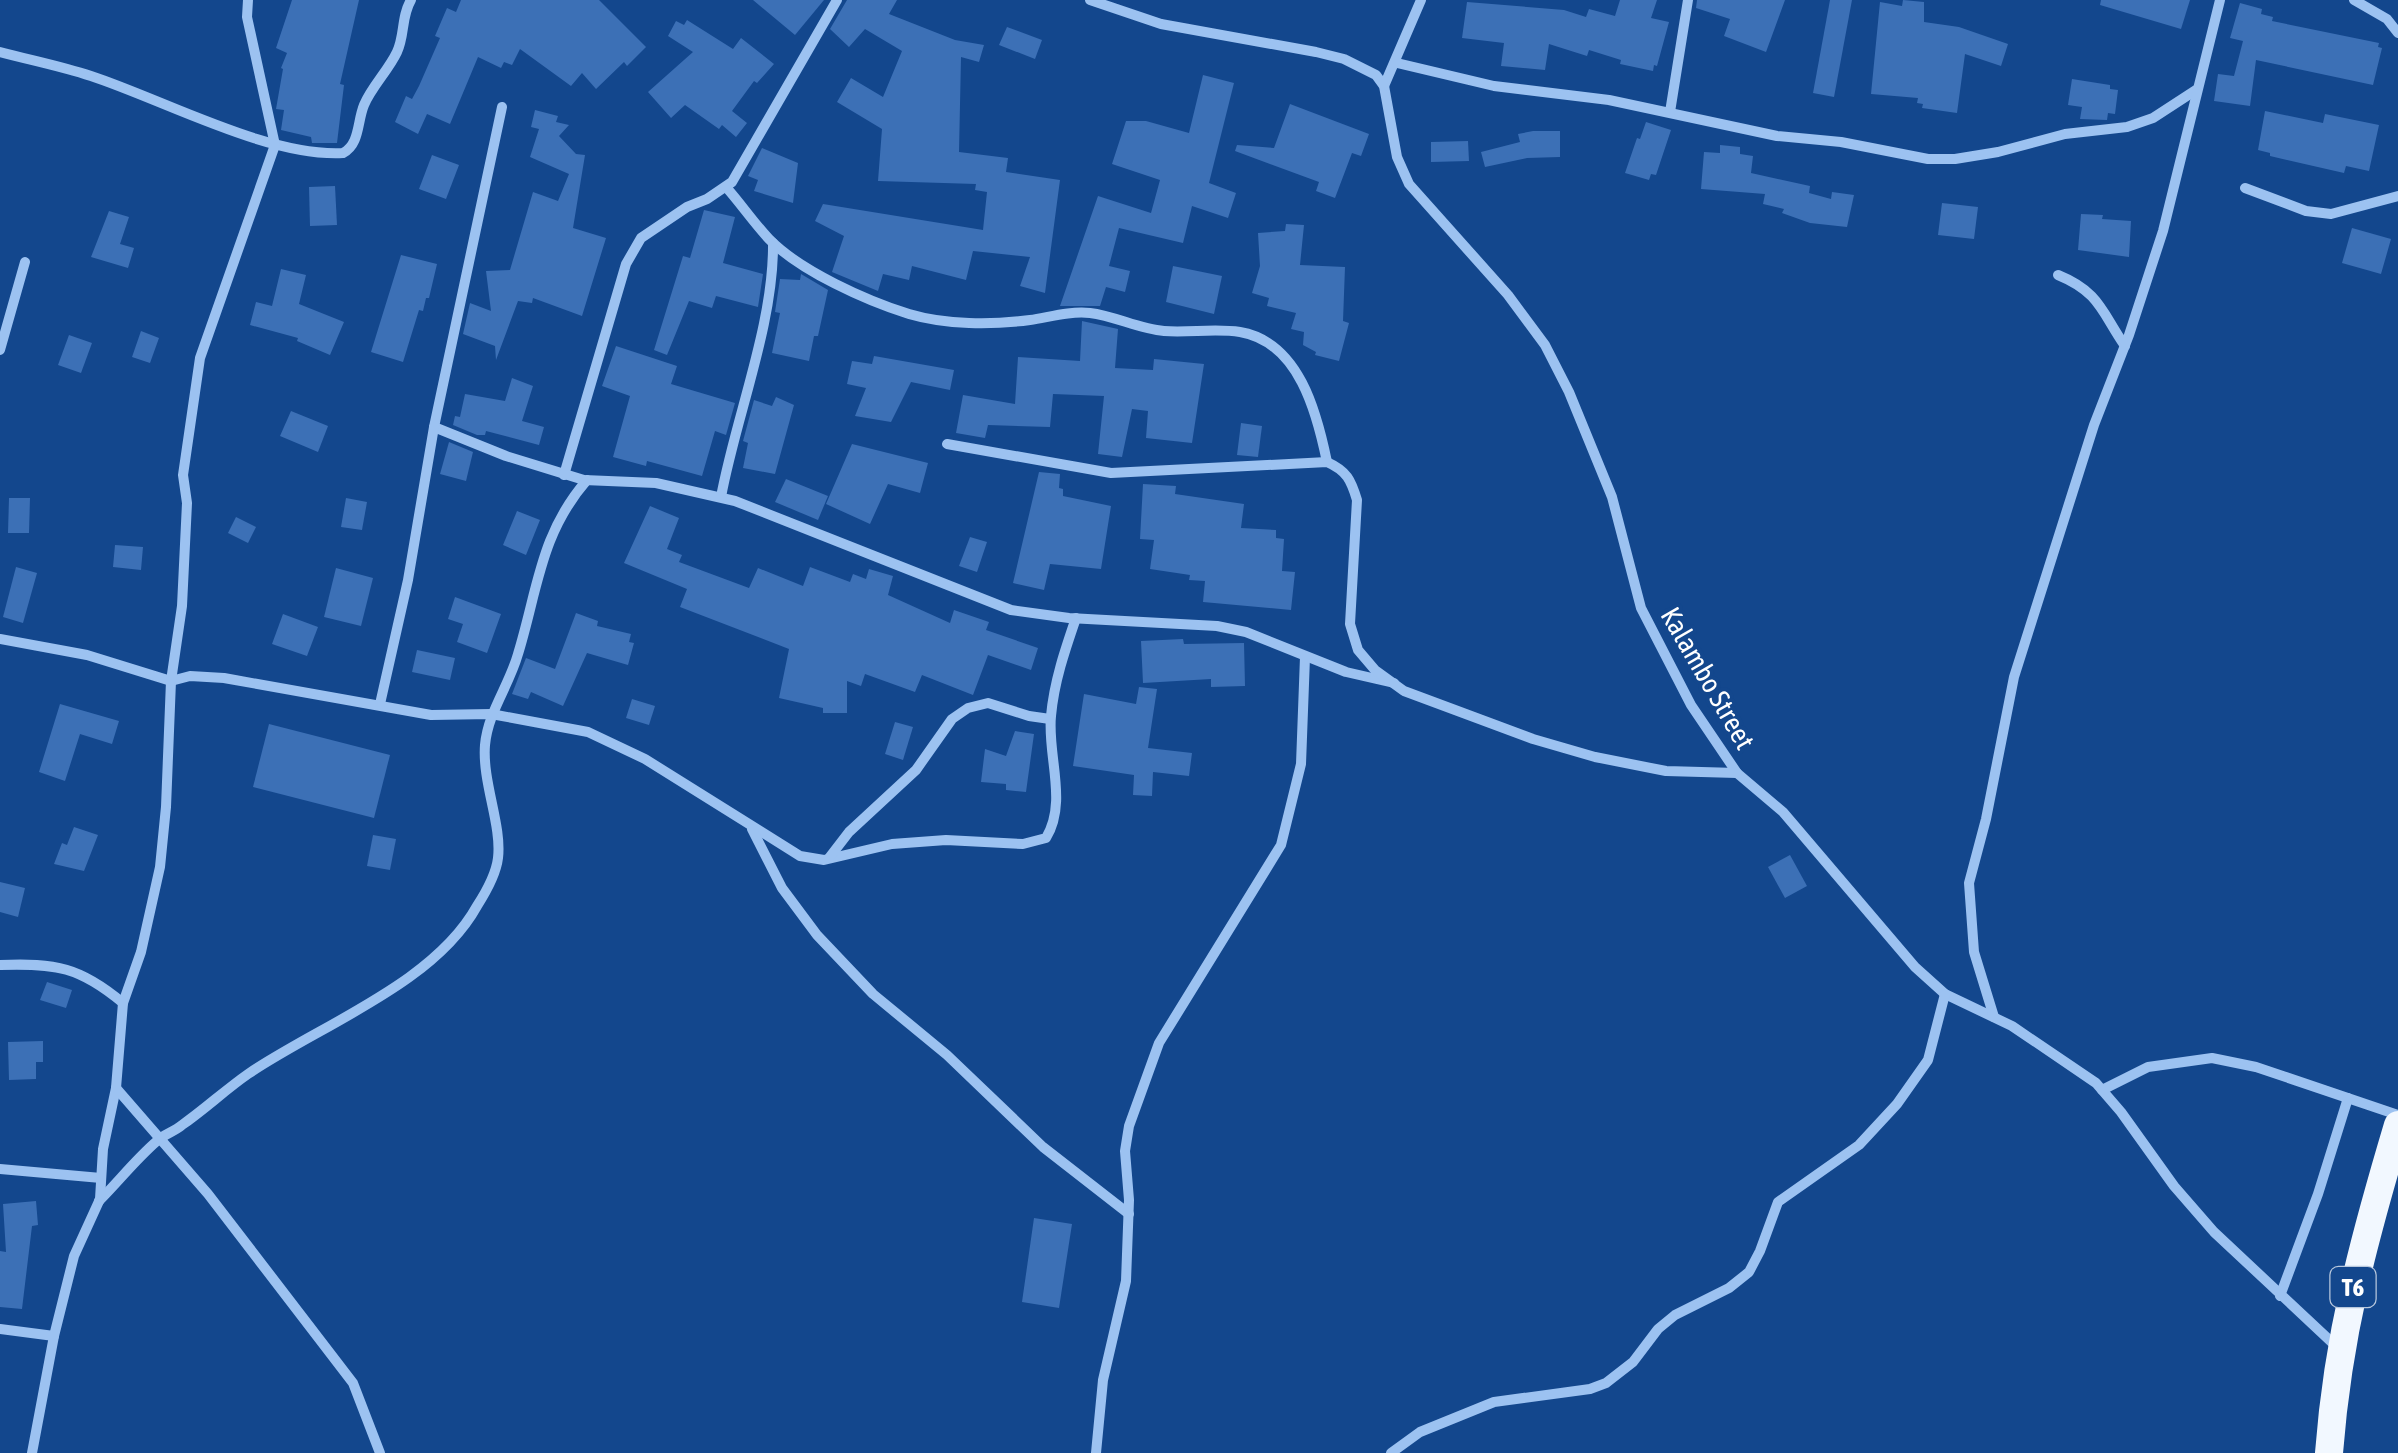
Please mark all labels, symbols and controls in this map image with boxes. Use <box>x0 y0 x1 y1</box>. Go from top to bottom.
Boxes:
street label: Kalambo Street <box>1655 601 1761 755</box>
road number: T6 <box>2330 1267 2376 1307</box>

